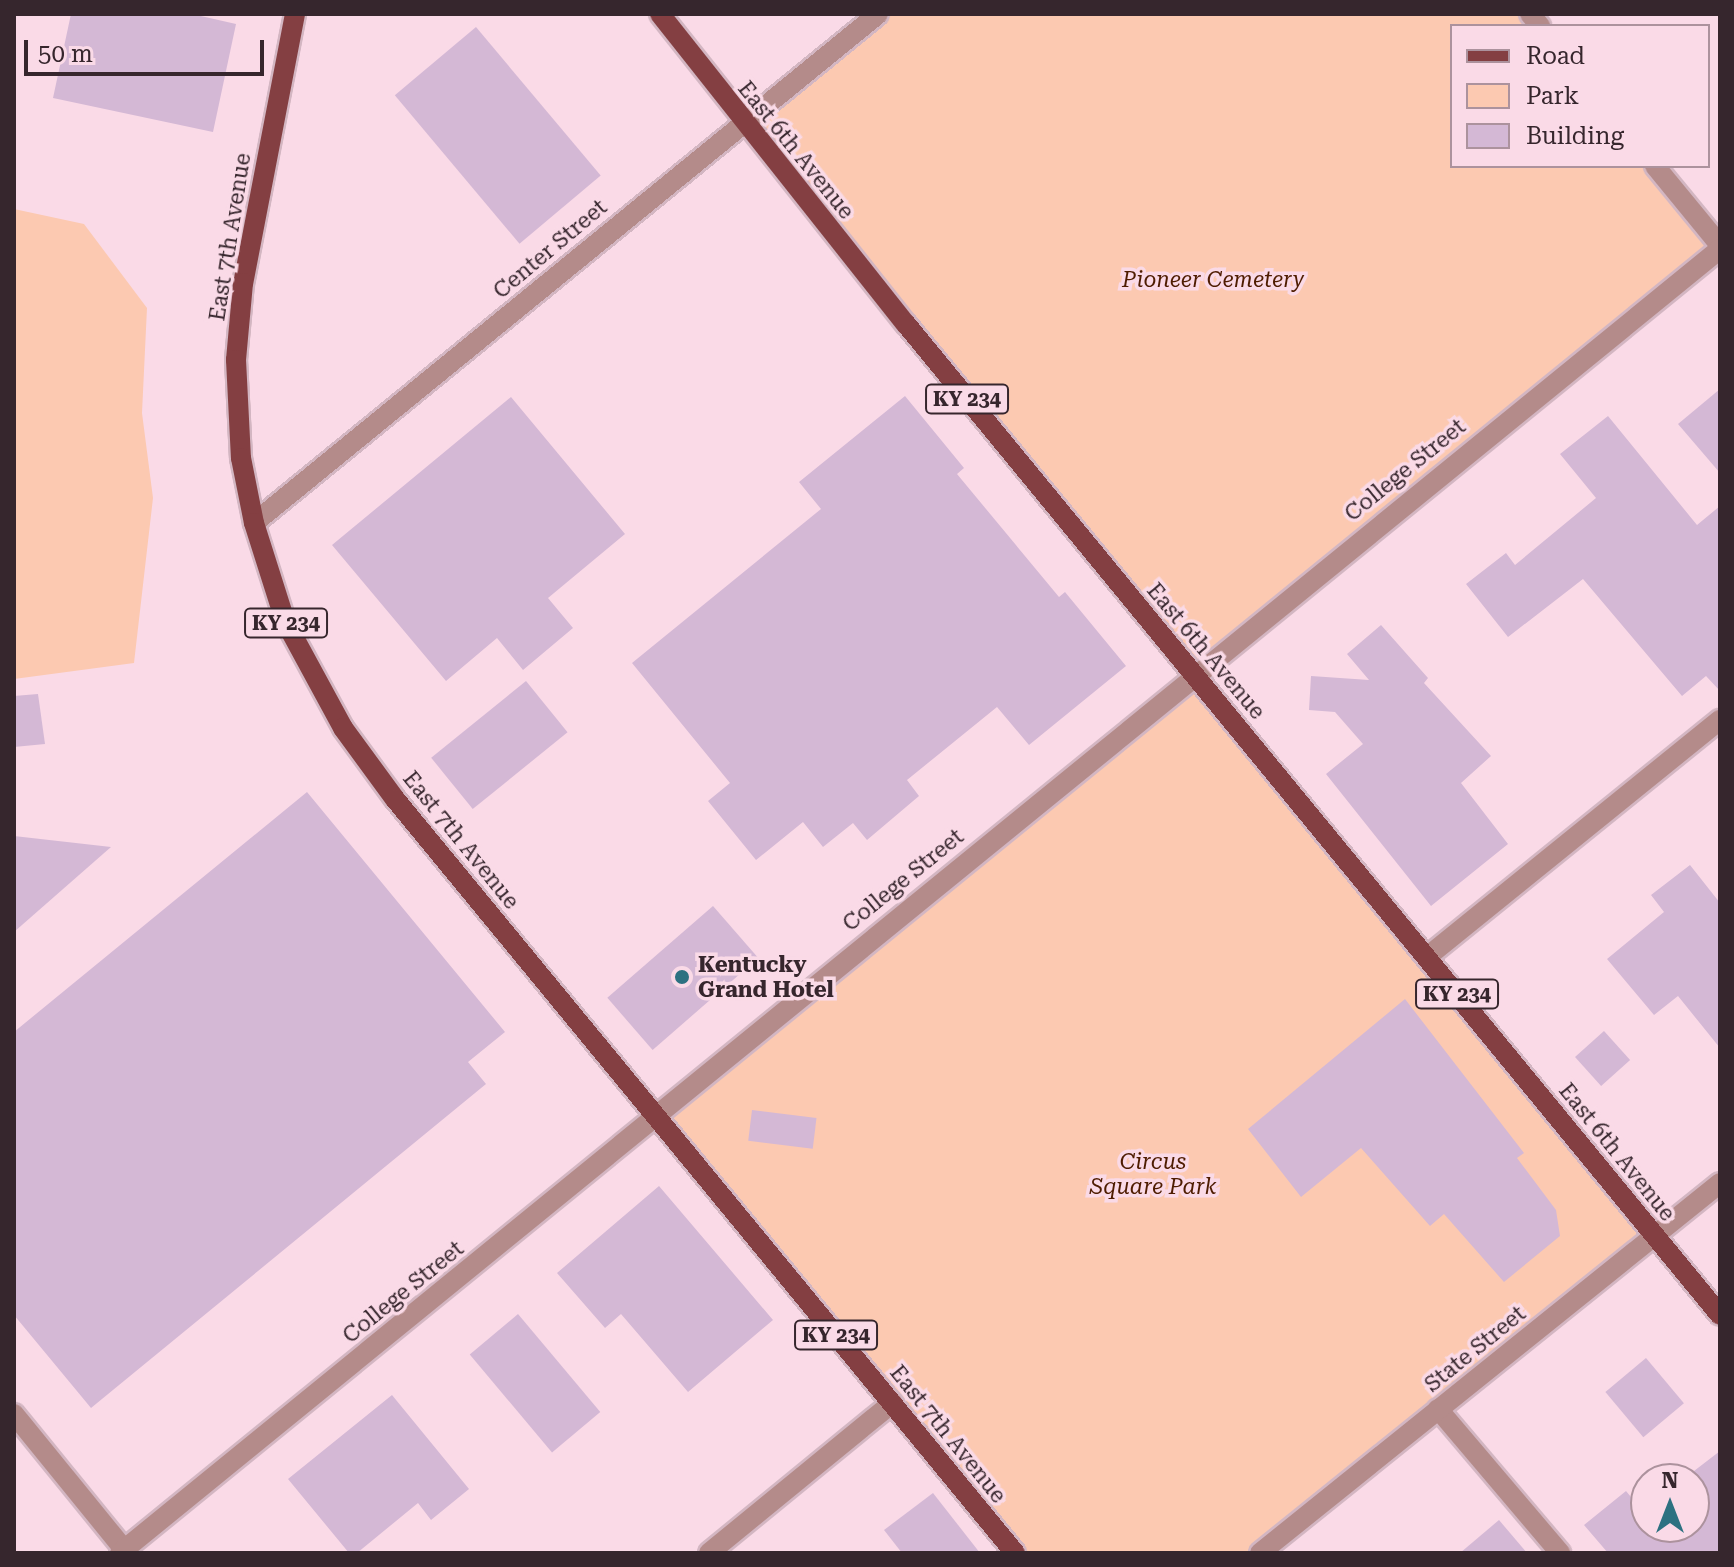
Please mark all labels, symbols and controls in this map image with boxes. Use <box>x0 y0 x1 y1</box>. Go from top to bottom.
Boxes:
scale bar <box>28 24 268 74</box>
legend <box>1450 24 1710 168</box>
text: 50 m <box>38 40 93 68</box>
text: Road <box>1526 42 1585 70</box>
street label: East 6th Avenue <box>732 76 860 224</box>
text: Park <box>1526 82 1579 110</box>
text: Building <box>1526 122 1624 150</box>
street label: East 7th Avenue <box>204 151 256 323</box>
street label: Center Street <box>488 194 612 304</box>
park label: Pioneer Cemetery <box>1122 267 1304 293</box>
road number: KY 234 <box>925 383 1009 415</box>
street label: College Street <box>1339 413 1471 527</box>
street label: East 6th Avenue <box>1141 578 1271 724</box>
road number: KY 234 <box>244 607 328 639</box>
street label: East 7th Avenue <box>397 766 525 914</box>
street label: College Street <box>837 823 969 937</box>
place label: Kentucky Grand Hotel <box>698 951 834 1002</box>
marker: Kentucky Grand Hotel <box>673 968 691 986</box>
road number: KY 234 <box>1415 978 1499 1010</box>
street label: East 6th Avenue <box>1553 1078 1681 1226</box>
park label: Circus Square Park <box>1090 1148 1216 1200</box>
street label: College Street <box>337 1235 469 1349</box>
street label: State Street <box>1419 1300 1531 1398</box>
road number: KY 234 <box>794 1319 878 1351</box>
street label: East 7th Avenue <box>884 1360 1012 1508</box>
north arrow <box>1630 1463 1710 1543</box>
text: N <box>1662 1468 1678 1493</box>

